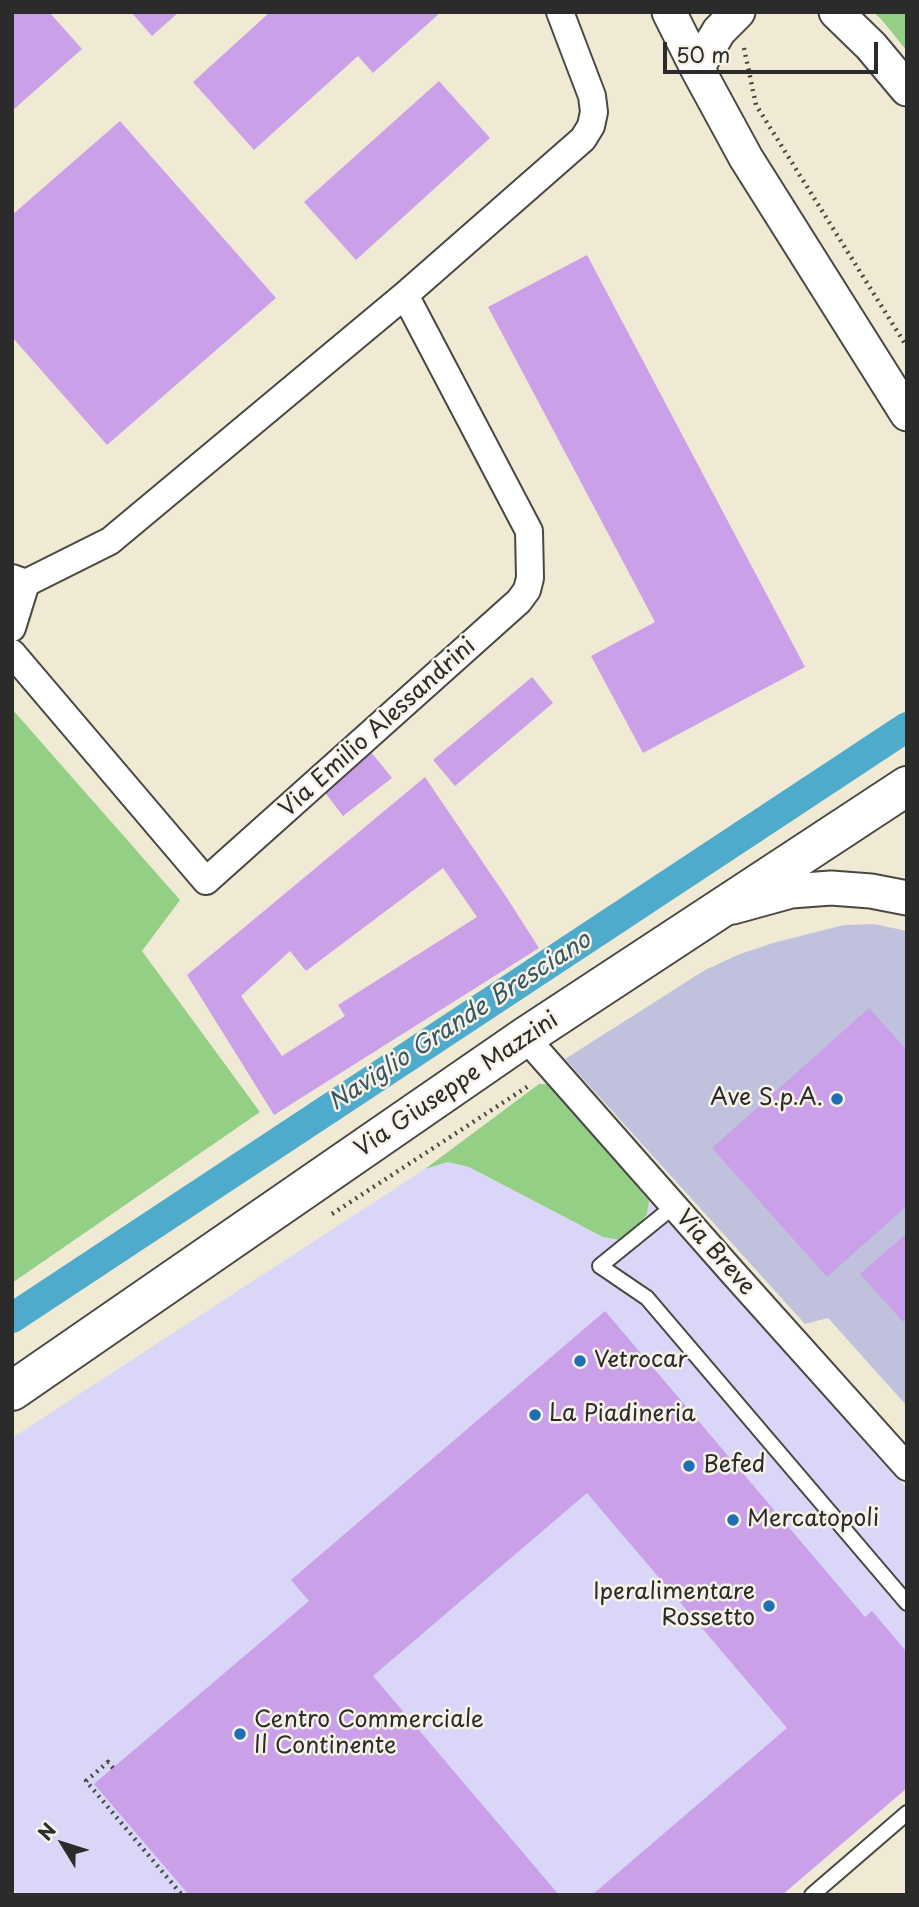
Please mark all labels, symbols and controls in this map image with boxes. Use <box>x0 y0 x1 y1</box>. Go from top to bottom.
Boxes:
scale bar <box>667 28 882 72</box>
text: 50 m <box>676 38 730 70</box>
street label: Via Emilio Alessandrini <box>274 633 482 823</box>
water label: Naviglio Grande Bresciano <box>324 926 596 1118</box>
street label: Via Giuseppe Mazzini <box>350 1007 564 1163</box>
place label: Ave S.p.A. <box>710 1085 823 1113</box>
marker: Ave S.p.A. <box>829 1091 845 1107</box>
street label: Via Breve <box>670 1205 760 1301</box>
place label: Vetrocar <box>594 1347 688 1375</box>
marker: Vetrocar <box>572 1353 588 1369</box>
place label: La Piadineria <box>549 1401 696 1429</box>
marker: La Piadineria <box>527 1407 543 1423</box>
place label: Befed <box>703 1452 765 1480</box>
marker: Befed <box>681 1458 697 1474</box>
place label: Mercatopoli <box>747 1506 879 1534</box>
marker: Mercatopoli <box>725 1512 741 1528</box>
place label: Iperalimentare Rossetto <box>593 1579 755 1633</box>
marker: Iperalimentare Rossetto <box>761 1598 777 1614</box>
place label: Centro Commerciale Il Continente <box>254 1707 484 1761</box>
marker: Centro Commerciale Il Continente <box>232 1726 248 1742</box>
north arrow <box>28 1809 98 1879</box>
text: N <box>31 1817 62 1846</box>

